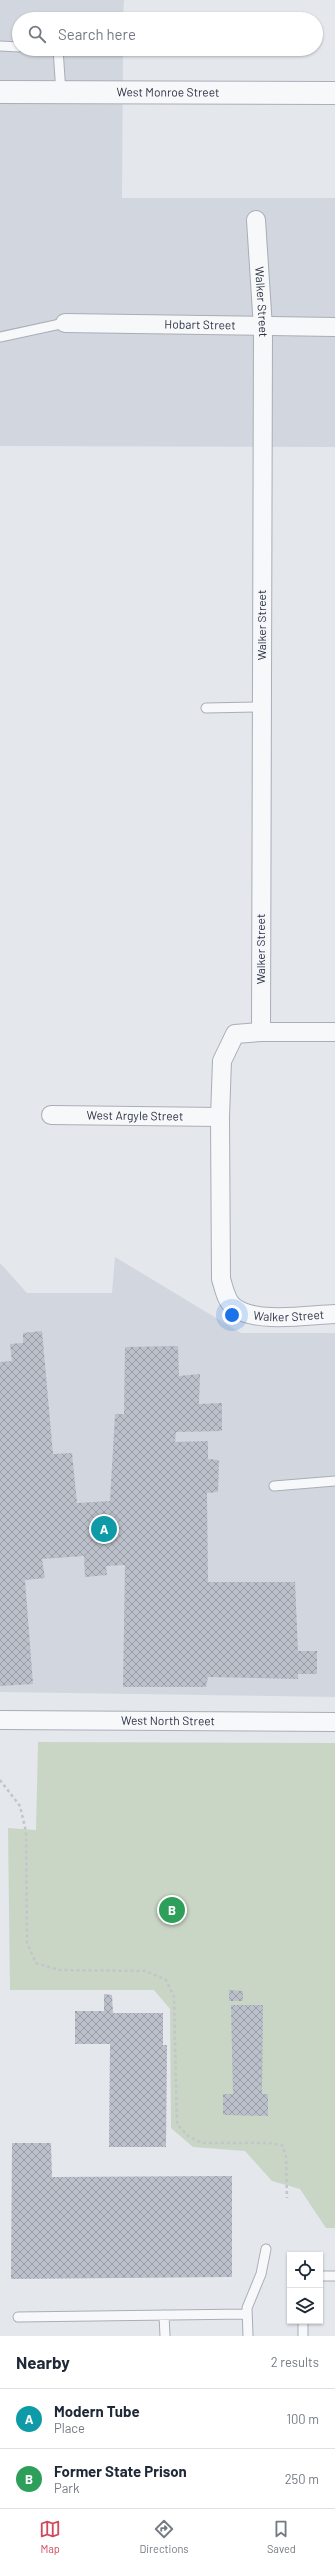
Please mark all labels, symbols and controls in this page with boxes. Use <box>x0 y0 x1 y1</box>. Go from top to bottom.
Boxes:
search box <box>12 12 323 56</box>
icon: search <box>26 23 48 45</box>
text: Search here <box>58 25 136 43</box>
street label: West Monroe Street <box>117 84 219 99</box>
street label: Walker Street <box>253 266 271 337</box>
street label: Hobart Street <box>164 316 236 332</box>
street label: Walker Street <box>254 590 268 660</box>
street label: Walker Street <box>253 914 267 984</box>
street label: West Argyle Street <box>87 1107 183 1123</box>
your location <box>222 1305 242 1325</box>
street label: Walker Street <box>253 1307 325 1323</box>
pin: A <box>91 1514 117 1544</box>
street label: West North Street <box>121 1713 215 1727</box>
pin: B <box>159 1895 185 1925</box>
map controls <box>287 2252 323 2324</box>
button: locate <box>287 2252 323 2288</box>
button: layers <box>287 2288 323 2324</box>
text: Nearby <box>16 2352 70 2372</box>
text: 2 results <box>271 2354 319 2370</box>
text: Modern Tube <box>54 2402 140 2420</box>
text: A <box>25 2411 33 2427</box>
text: 100 m <box>286 2411 319 2427</box>
text: Place <box>54 2420 85 2436</box>
text: Former State Prison <box>54 2462 187 2480</box>
text: B <box>25 2471 33 2487</box>
text: 250 m <box>285 2471 319 2487</box>
text: Park <box>54 2480 80 2496</box>
tab: Map <box>39 2518 61 2555</box>
tab: Directions <box>139 2518 189 2555</box>
tab: Saved <box>267 2518 296 2555</box>

